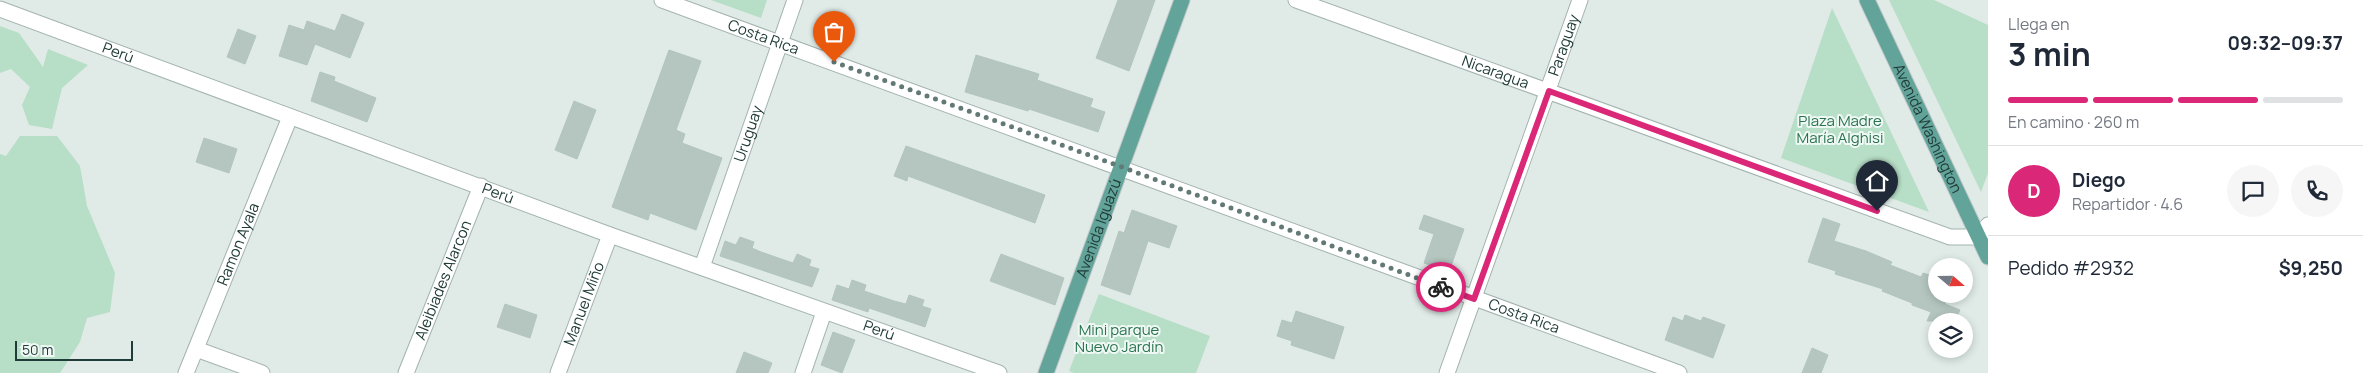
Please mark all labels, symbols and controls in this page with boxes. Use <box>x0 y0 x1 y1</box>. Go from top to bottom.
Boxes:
pin <box>813 11 855 62</box>
street label: Paraguay <box>1543 11 1584 79</box>
text: Llega en <box>2008 13 2069 35</box>
street label: Costa Rica <box>725 14 802 59</box>
icon: bag <box>820 18 848 46</box>
text: 09:32–09:37 <box>2228 30 2343 56</box>
text: 3 min <box>2008 32 2091 76</box>
street label: Perú <box>100 37 137 68</box>
street label: Nicaragua <box>1459 50 1532 94</box>
street label: Avenida Washington <box>1888 60 1967 196</box>
street label: Uruguay <box>728 103 767 165</box>
park label: Plaza Madre María Alghisi <box>1797 110 1883 148</box>
text: En camino · 260 m <box>2008 111 2139 133</box>
pin <box>1856 160 1898 211</box>
button: chat <box>2227 165 2279 217</box>
button: phone <box>2291 165 2343 217</box>
icon: home <box>1863 167 1891 195</box>
text: Diego <box>2072 167 2126 193</box>
street label: Avenida Iguazú <box>1071 176 1126 281</box>
street label: Perú <box>479 178 517 208</box>
text: D <box>2027 178 2041 204</box>
text: Repartidor · 4.6 <box>2072 193 2183 215</box>
street label: Ramon Ayala <box>212 199 264 289</box>
street label: Aleibiades Alarcon <box>409 217 476 343</box>
text: Pedido #2932 <box>2008 255 2134 281</box>
text: $9,250 <box>2279 255 2343 281</box>
north arrow <box>1928 258 1972 302</box>
map controls <box>1928 258 1973 358</box>
street label: Manuel Miño <box>558 259 609 348</box>
courier <box>1416 262 1466 312</box>
icon: bike <box>1427 273 1455 301</box>
street label: Costa Rica <box>1486 293 1563 338</box>
button: layers <box>1928 313 1973 358</box>
street label: Perú <box>861 315 898 345</box>
park label: Mini parque Nuevo Jardín <box>1075 319 1163 357</box>
scale bar <box>15 338 132 361</box>
text: 50 m <box>22 340 53 359</box>

